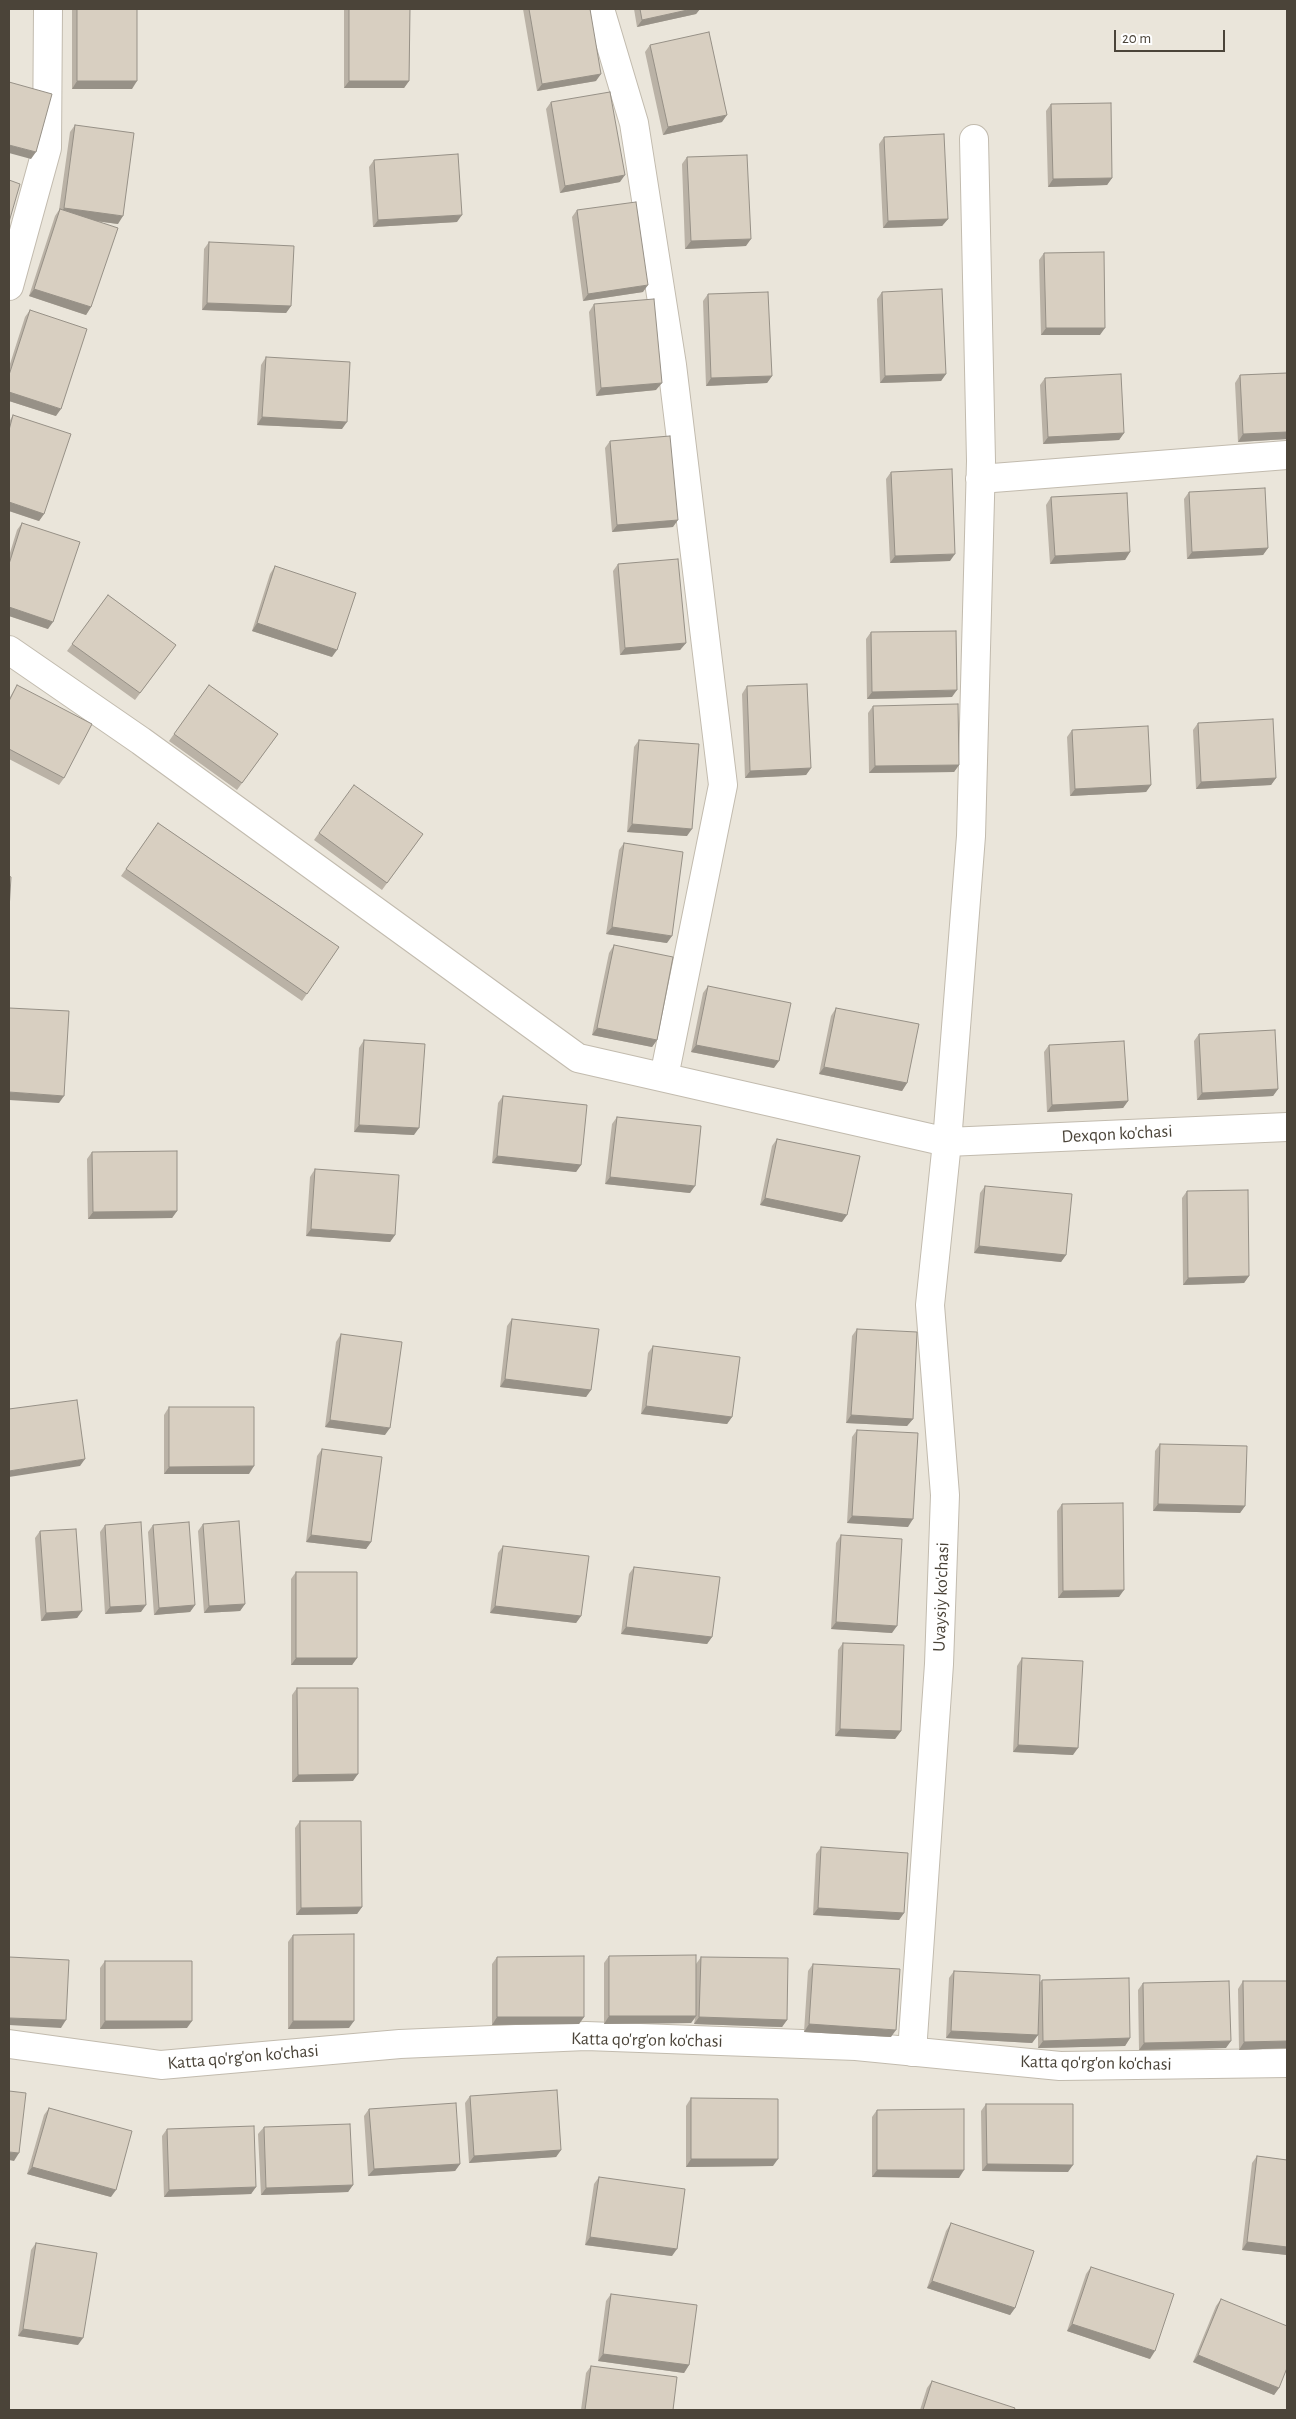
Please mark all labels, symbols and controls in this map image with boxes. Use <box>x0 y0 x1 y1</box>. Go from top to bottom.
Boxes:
scale bar <box>1116 20 1227 52</box>
text: 20 m <box>1122 31 1151 46</box>
street label: Dexqon ko'chasi <box>1061 1120 1173 1148</box>
street label: Uvaysiy ko'chasi <box>928 1542 954 1652</box>
street label: Katta qo'rg'on ko'chasi <box>571 2028 723 2052</box>
street label: Katta qo'rg'on ko'chasi <box>167 2040 319 2074</box>
street label: Katta qo'rg'on ko'chasi <box>1020 2051 1172 2075</box>

